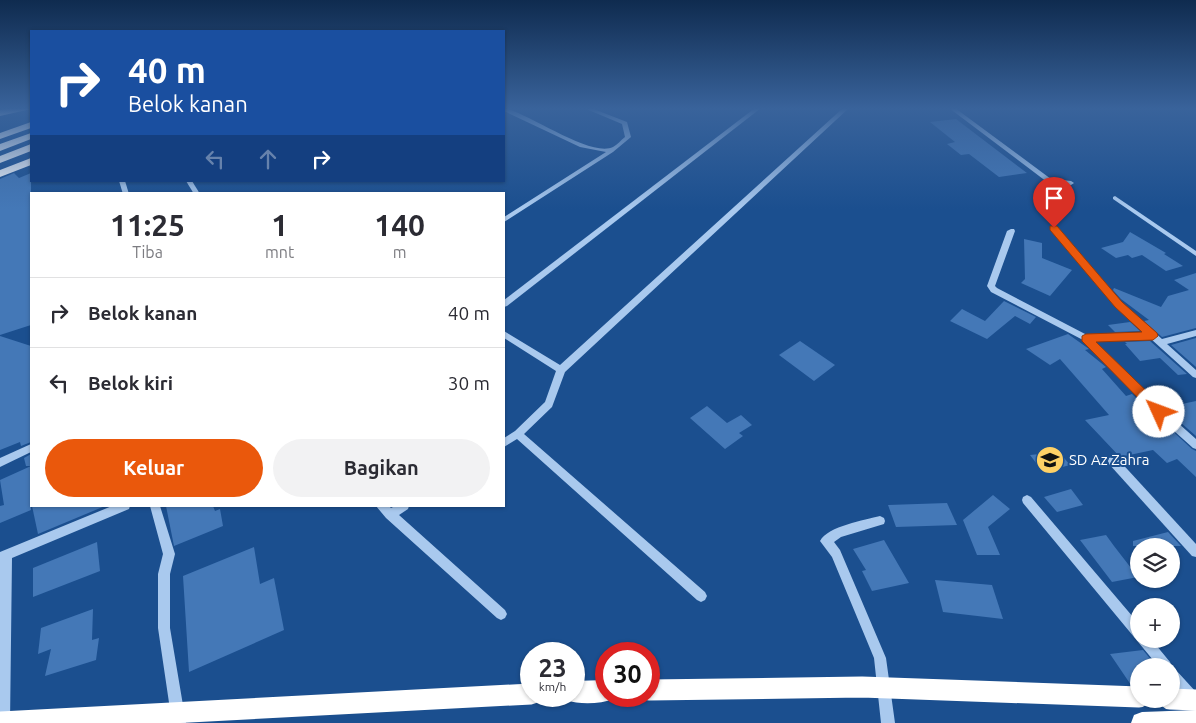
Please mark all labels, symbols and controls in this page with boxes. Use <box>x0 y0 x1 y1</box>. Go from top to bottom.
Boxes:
icon: right <box>45 50 110 115</box>
text: 40 m <box>128 50 206 90</box>
text: Belok kanan <box>128 91 248 116</box>
icon: left <box>201 145 229 173</box>
icon: ahead <box>254 145 282 173</box>
icon: right <box>307 145 335 173</box>
pin <box>1033 177 1075 228</box>
icon: arrive <box>1040 184 1068 212</box>
text: 11:25 <box>110 208 185 242</box>
text: 1 <box>271 208 288 242</box>
text: 140 <box>374 208 425 242</box>
text: Tiba <box>132 243 163 261</box>
text: mnt <box>265 243 294 261</box>
text: m <box>393 243 407 261</box>
icon: right <box>45 299 73 327</box>
text: Belok kanan <box>88 302 197 324</box>
text: 40 m <box>448 302 490 324</box>
icon: left <box>45 369 73 397</box>
text: Belok kiri <box>88 372 173 394</box>
text: 30 m <box>448 372 490 394</box>
position arrow <box>1132 385 1184 437</box>
button: Keluar <box>45 439 263 497</box>
button: Bagikan <box>273 439 490 497</box>
school or university icon: SD Az Zahra <box>1035 445 1065 475</box>
place label: SD Az Zahra <box>1069 451 1149 468</box>
map controls <box>1130 538 1180 708</box>
button: layers <box>1130 538 1180 588</box>
button: + <box>1130 598 1180 648</box>
speed limit sign: 30 <box>595 642 660 707</box>
text: 23 <box>538 654 567 682</box>
button: − <box>1130 658 1180 708</box>
text: km/h <box>539 680 566 693</box>

